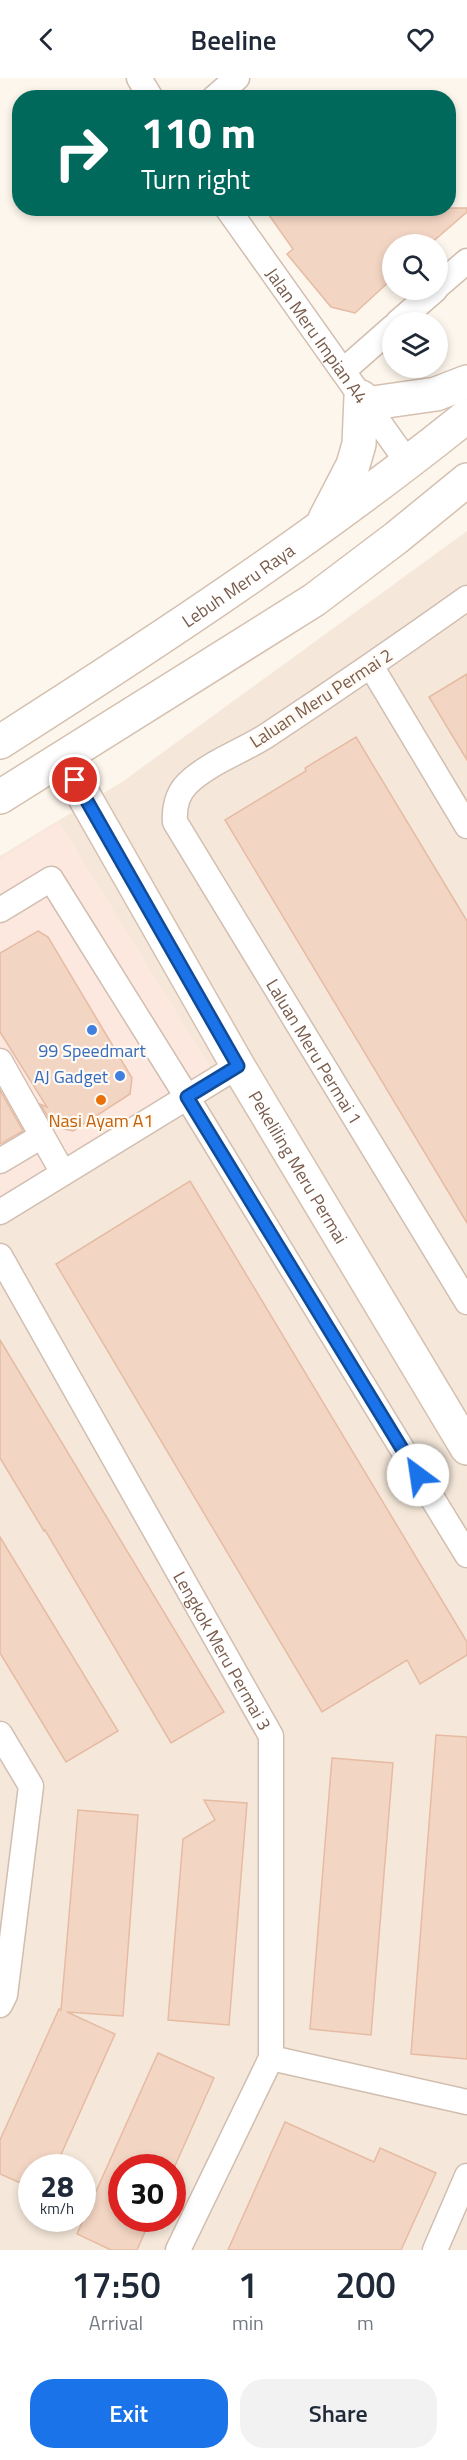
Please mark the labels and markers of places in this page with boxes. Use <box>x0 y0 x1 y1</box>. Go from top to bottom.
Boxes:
pin <box>49 754 100 805</box>
marker: 99 Speedmart <box>85 1023 99 1037</box>
place label: 99 Speedmart <box>38 1037 147 1064</box>
place label: AJ Gadget <box>34 1063 109 1090</box>
marker: AJ Gadget <box>113 1069 127 1083</box>
marker: Nasi Ayam A1 <box>94 1093 108 1107</box>
place label: Nasi Ayam A1 <box>48 1107 154 1134</box>

